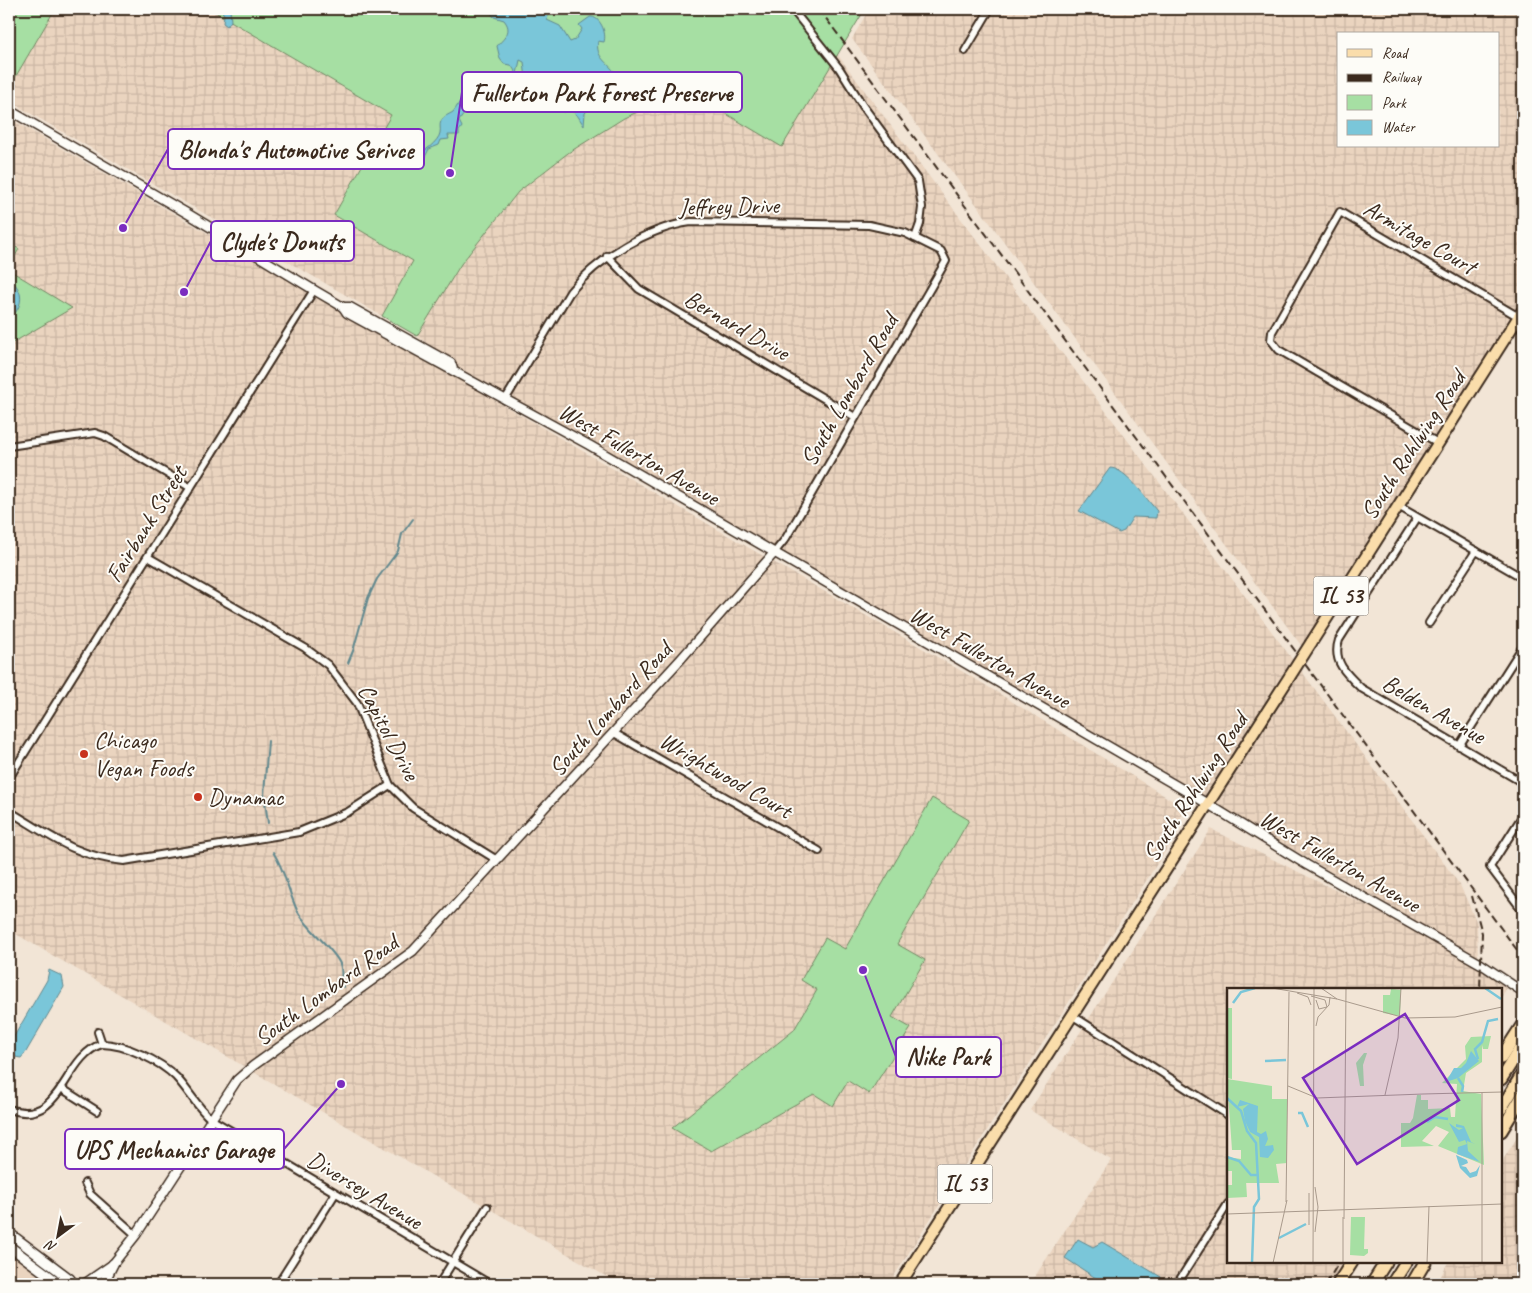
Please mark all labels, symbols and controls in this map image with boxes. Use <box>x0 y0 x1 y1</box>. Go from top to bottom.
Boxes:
legend <box>1337 32 1500 148</box>
text: Road <box>1382 44 1409 63</box>
text: Railway <box>1382 68 1423 87</box>
callout: Fullerton Park Forest Preserve <box>462 72 742 112</box>
text: Fullerton Park Forest Preserve <box>472 77 734 109</box>
text: Park <box>1382 94 1407 113</box>
text: Water <box>1382 118 1416 137</box>
callout: Blonda's Automotive Serivce <box>168 129 424 169</box>
text: Blonda's Automotive Serivce <box>178 134 415 166</box>
street label: Jeffrey Drive <box>678 190 781 222</box>
street label: Armitage Court <box>1359 193 1484 283</box>
callout: Clyde's Donuts <box>211 221 354 261</box>
text: Clyde's Donuts <box>221 226 346 258</box>
street label: Bernard Drive <box>679 283 797 368</box>
street label: South Lombard Road <box>793 306 906 471</box>
street label: South Rohlwing Road <box>1354 362 1474 525</box>
street label: West Fullerton Avenue <box>553 396 726 513</box>
street label: Fairbank Street <box>99 459 195 588</box>
road number: IL 53 <box>1314 576 1368 616</box>
street label: West Fullerton Avenue <box>904 599 1077 716</box>
street label: South Lombard Road <box>542 633 681 782</box>
street label: Belden Avenue <box>1377 668 1493 751</box>
street label: Capitol Drive <box>351 679 428 787</box>
street label: South Rohlwing Road <box>1136 704 1256 867</box>
place label: Chicago Vegan Foods <box>94 725 195 783</box>
street label: Wrightwood Court <box>655 725 799 826</box>
marker: Chicago Vegan Foods <box>78 748 90 760</box>
place label: Dynamac <box>208 782 285 812</box>
marker: Dynamac <box>192 791 204 803</box>
street label: West Fullerton Avenue <box>1254 803 1427 920</box>
street label: South Lombard Road <box>248 926 407 1052</box>
inset map <box>1227 988 1502 1263</box>
callout: Nike Park <box>896 1037 1001 1077</box>
text: Nike Park <box>906 1041 993 1073</box>
callout: UPS Mechanics Garage <box>65 1129 284 1169</box>
text: UPS Mechanics Garage <box>74 1134 275 1166</box>
street label: Diversey Avenue <box>302 1144 430 1237</box>
road number: IL 53 <box>938 1164 992 1204</box>
north arrow <box>32 1210 82 1260</box>
text: N <box>41 1236 60 1256</box>

